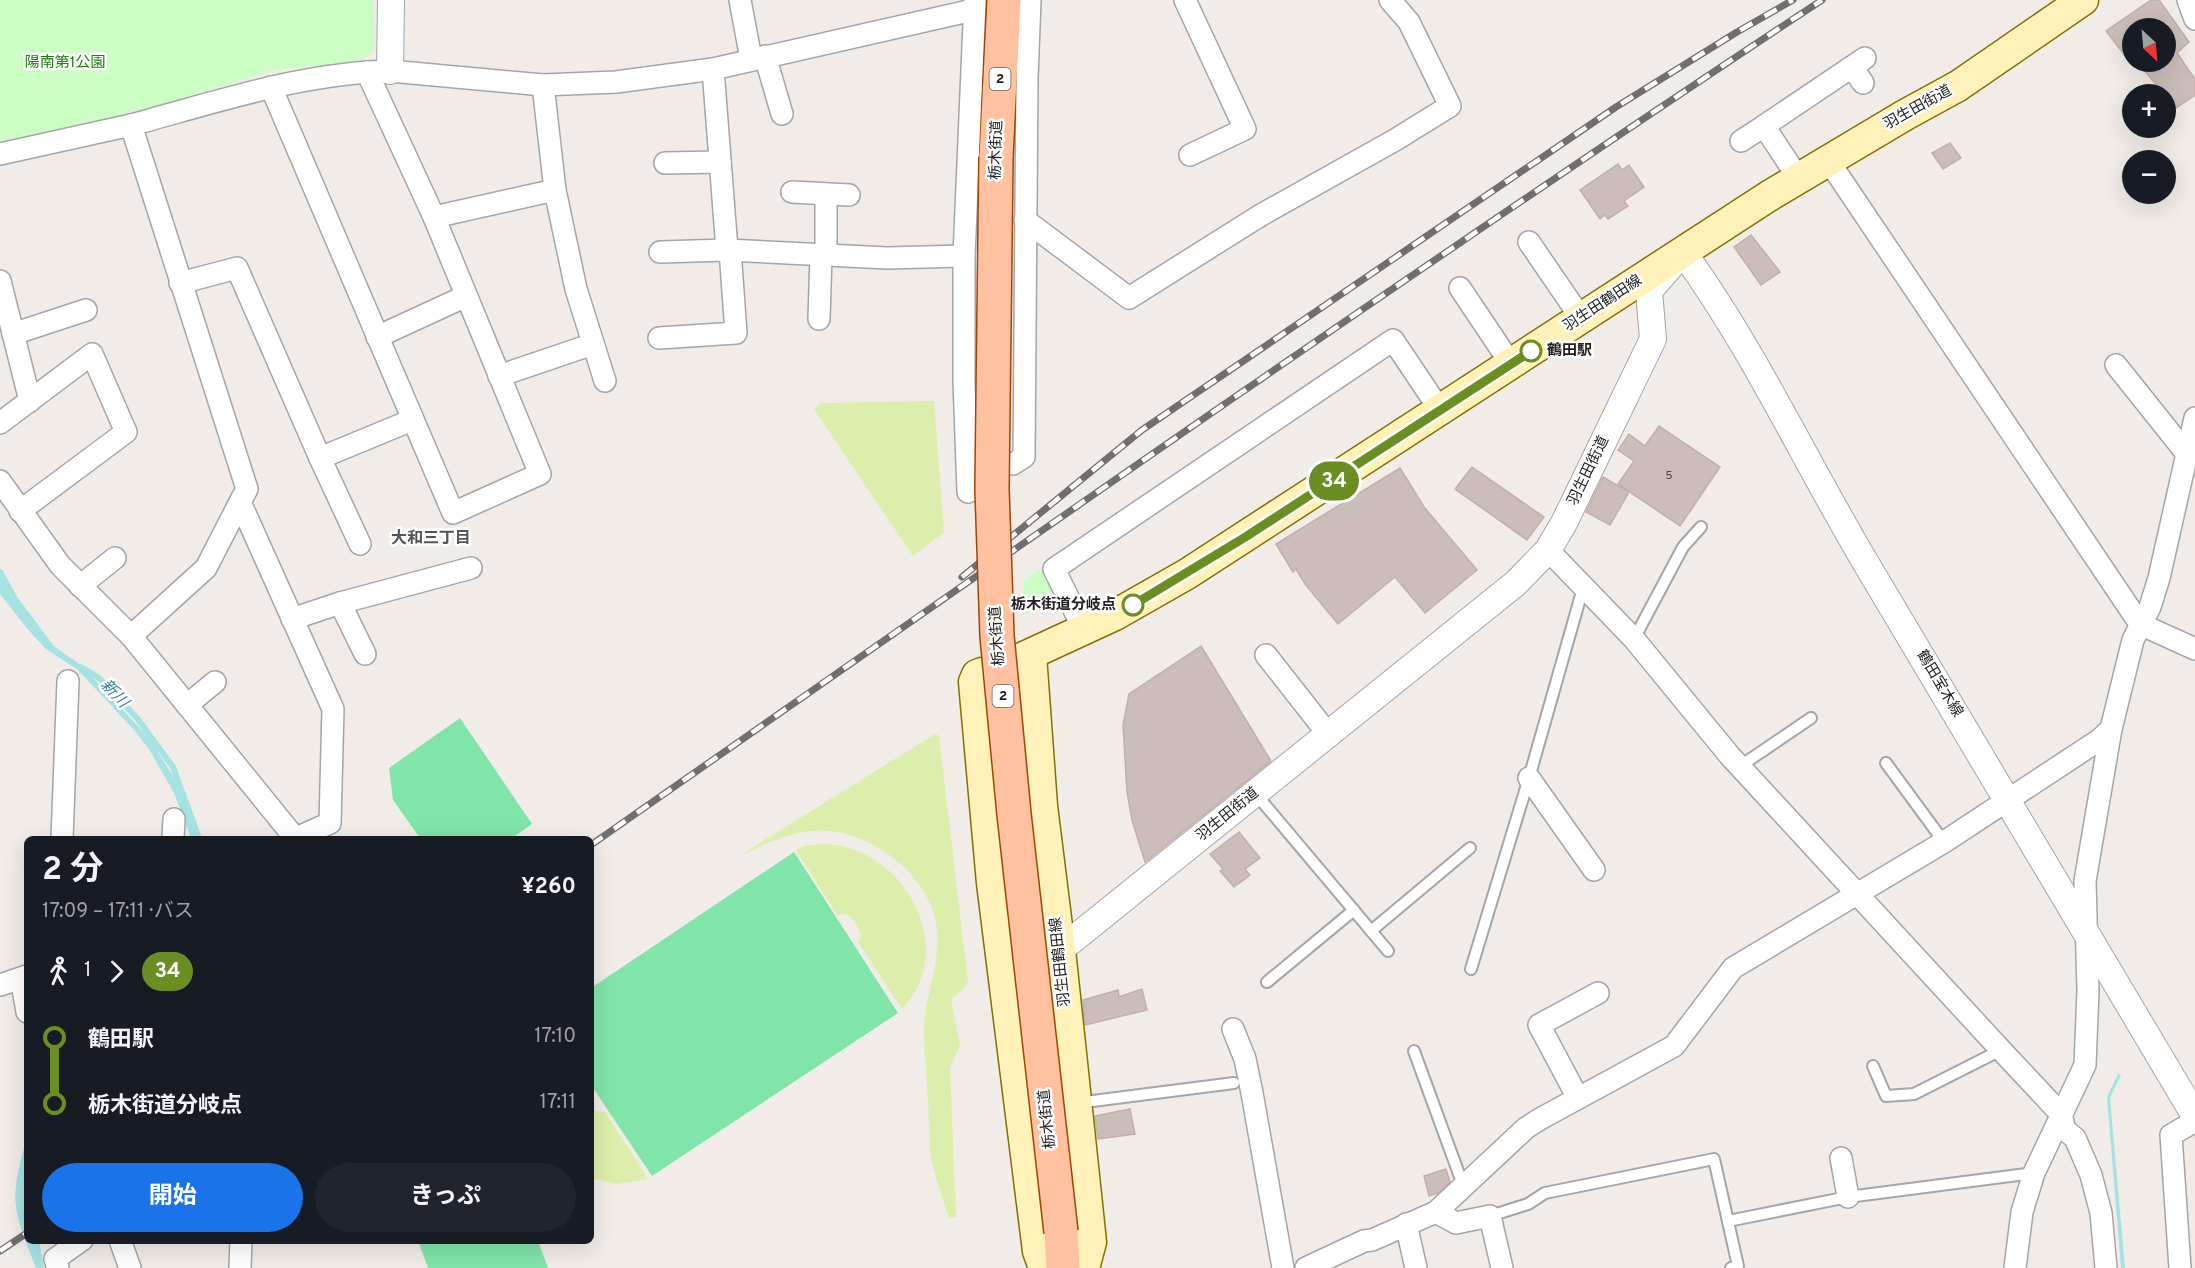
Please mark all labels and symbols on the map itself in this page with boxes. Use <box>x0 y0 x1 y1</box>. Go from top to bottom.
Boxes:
north arrow <box>2122 18 2176 72</box>
park label: 陽南第1公園 <box>25 54 105 73</box>
road number: 2 <box>990 68 1010 90</box>
street label: 羽生田街道 <box>1881 82 1955 134</box>
street label: 栃木街道 <box>986 120 1008 180</box>
street label: 羽生田鶴田線 <box>1560 272 1646 336</box>
marker: 鶴田駅 <box>1520 340 1542 362</box>
place label: 鶴田駅 <box>1547 342 1592 361</box>
street label: 羽生田街道 <box>1564 433 1614 509</box>
line badge: 34 <box>1307 462 1361 500</box>
house number: 5 <box>1665 468 1673 484</box>
district label: 大和三丁目 <box>391 529 471 549</box>
marker: 栃木街道分岐点 <box>1122 594 1144 616</box>
place label: 栃木街道分岐点 <box>1011 596 1116 615</box>
street label: 栃木街道 <box>986 605 1010 667</box>
street label: 鶴田宝木線 <box>1912 647 1966 721</box>
water label: 新川 <box>96 676 134 714</box>
road number: 2 <box>992 685 1014 707</box>
street label: 羽生田街道 <box>1193 784 1263 846</box>
street label: 羽生田鶴田線 <box>1047 916 1075 1008</box>
street label: 栃木街道 <box>1035 1088 1061 1150</box>

